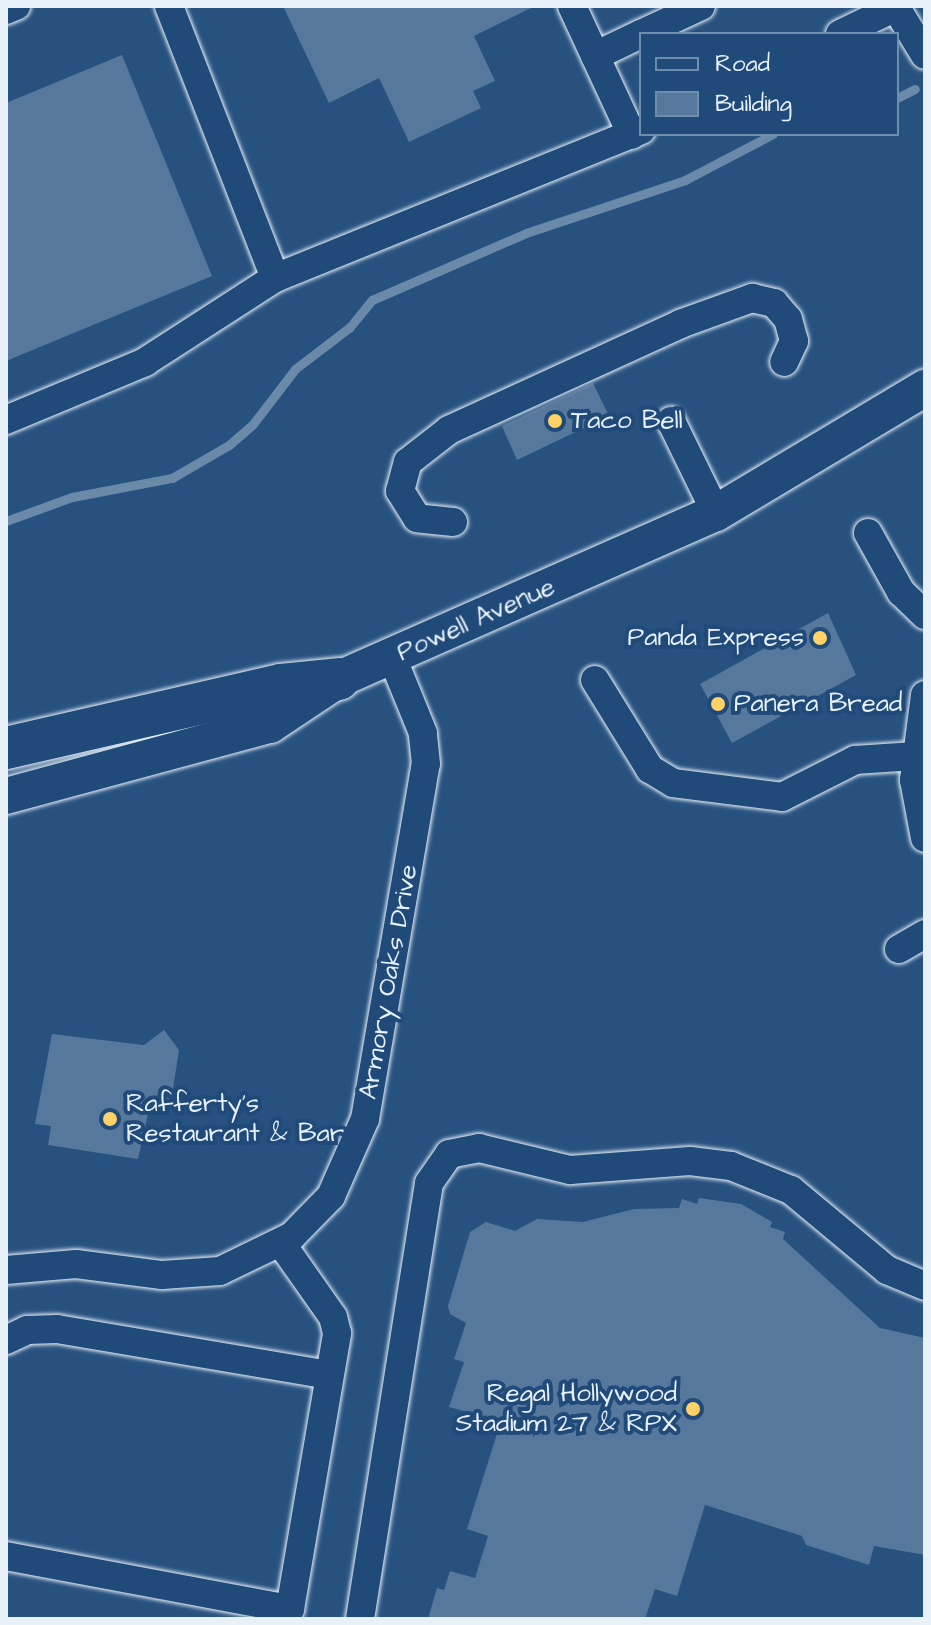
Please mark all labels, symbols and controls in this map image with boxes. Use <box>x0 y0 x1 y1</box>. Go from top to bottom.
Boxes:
legend <box>639 32 899 136</box>
text: Road <box>715 47 770 81</box>
text: Building <box>715 87 792 121</box>
place label: Taco Bell <box>571 405 683 437</box>
marker: Taco Bell <box>546 412 564 430</box>
street label: Powell Avenue <box>392 571 560 669</box>
place label: Panda Express <box>628 622 804 654</box>
marker: Panda Express <box>811 629 829 647</box>
place label: Panera Bread <box>734 688 902 720</box>
marker: Panera Bread <box>709 695 727 713</box>
street label: Armory Oaks Drive <box>353 862 425 1102</box>
place label: Rafferty's Restaurant & Bar <box>126 1088 344 1150</box>
marker: Rafferty's Restaurant & Bar <box>101 1110 119 1128</box>
place label: Regal Hollywood Stadium 27 & RPX <box>456 1378 677 1440</box>
marker: Regal Hollywood Stadium 27 & RPX <box>684 1400 702 1418</box>

